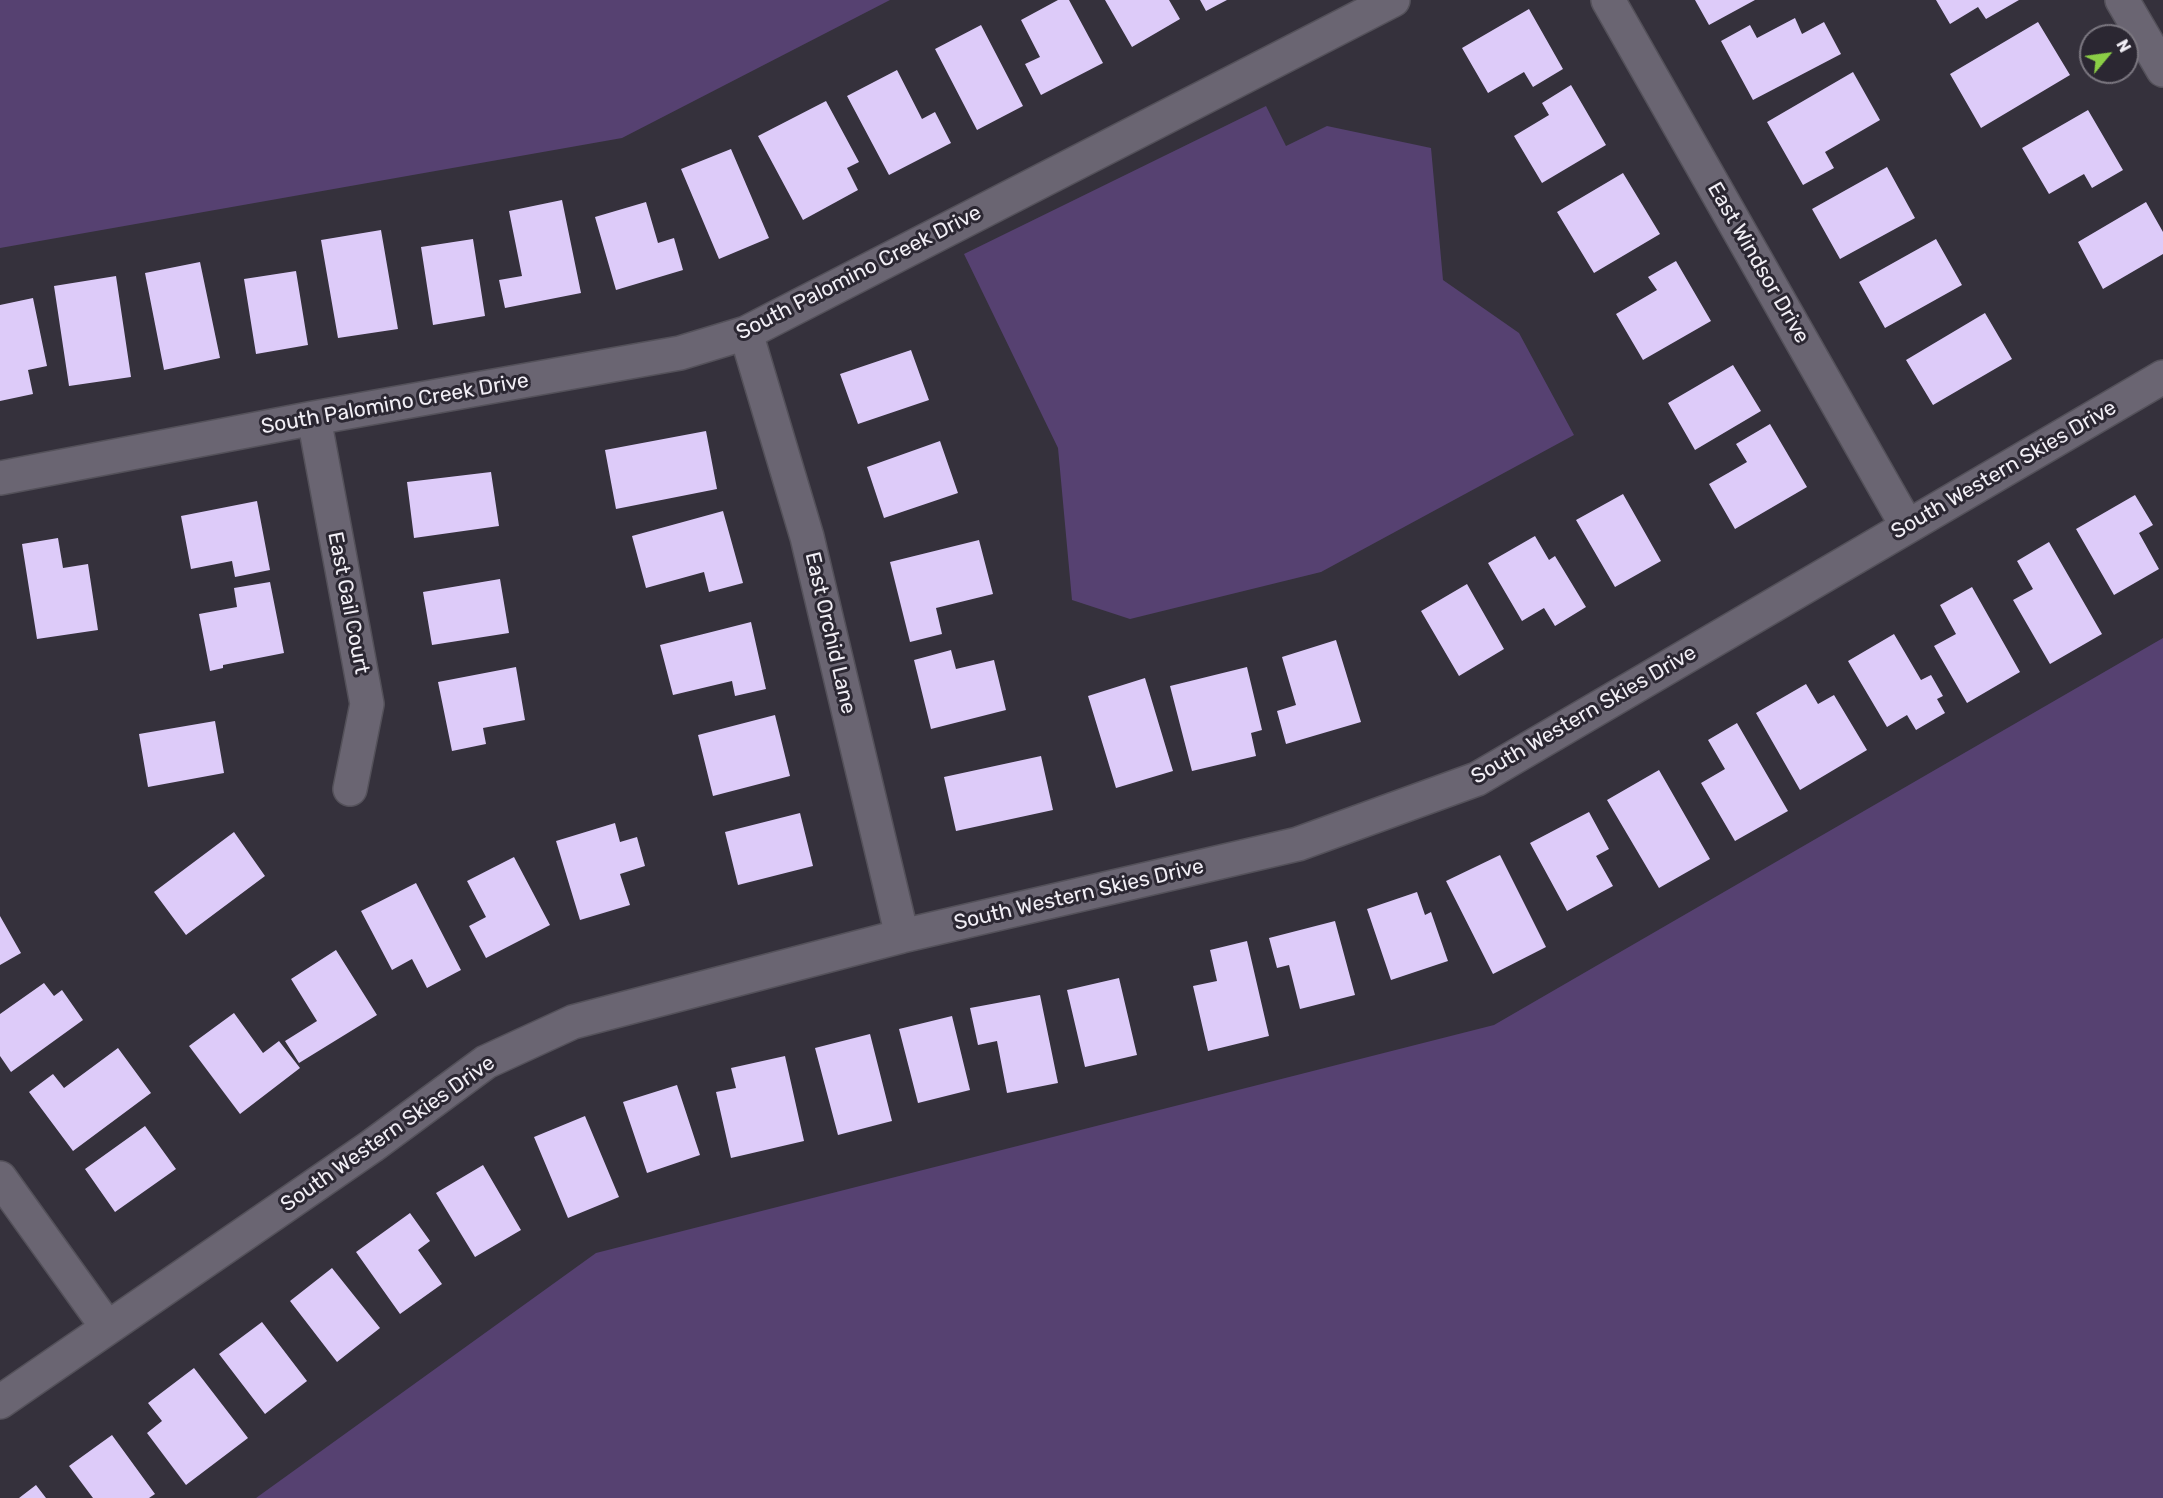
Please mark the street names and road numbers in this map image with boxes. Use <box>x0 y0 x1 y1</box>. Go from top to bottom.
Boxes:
street label: East Windsor Drive <box>1702 178 1814 348</box>
street label: South Palomino Creek Drive <box>732 200 986 346</box>
street label: South Palomino Creek Drive <box>259 368 531 440</box>
street label: South Western Skies Drive <box>1887 395 2121 545</box>
street label: East Gail Court <box>322 530 374 676</box>
street label: East Orchid Lane <box>799 550 861 716</box>
street label: South Western Skies Drive <box>1467 640 1701 790</box>
street label: South Western Skies Drive <box>952 854 1206 936</box>
street label: South Western Skies Drive <box>276 1050 500 1218</box>

